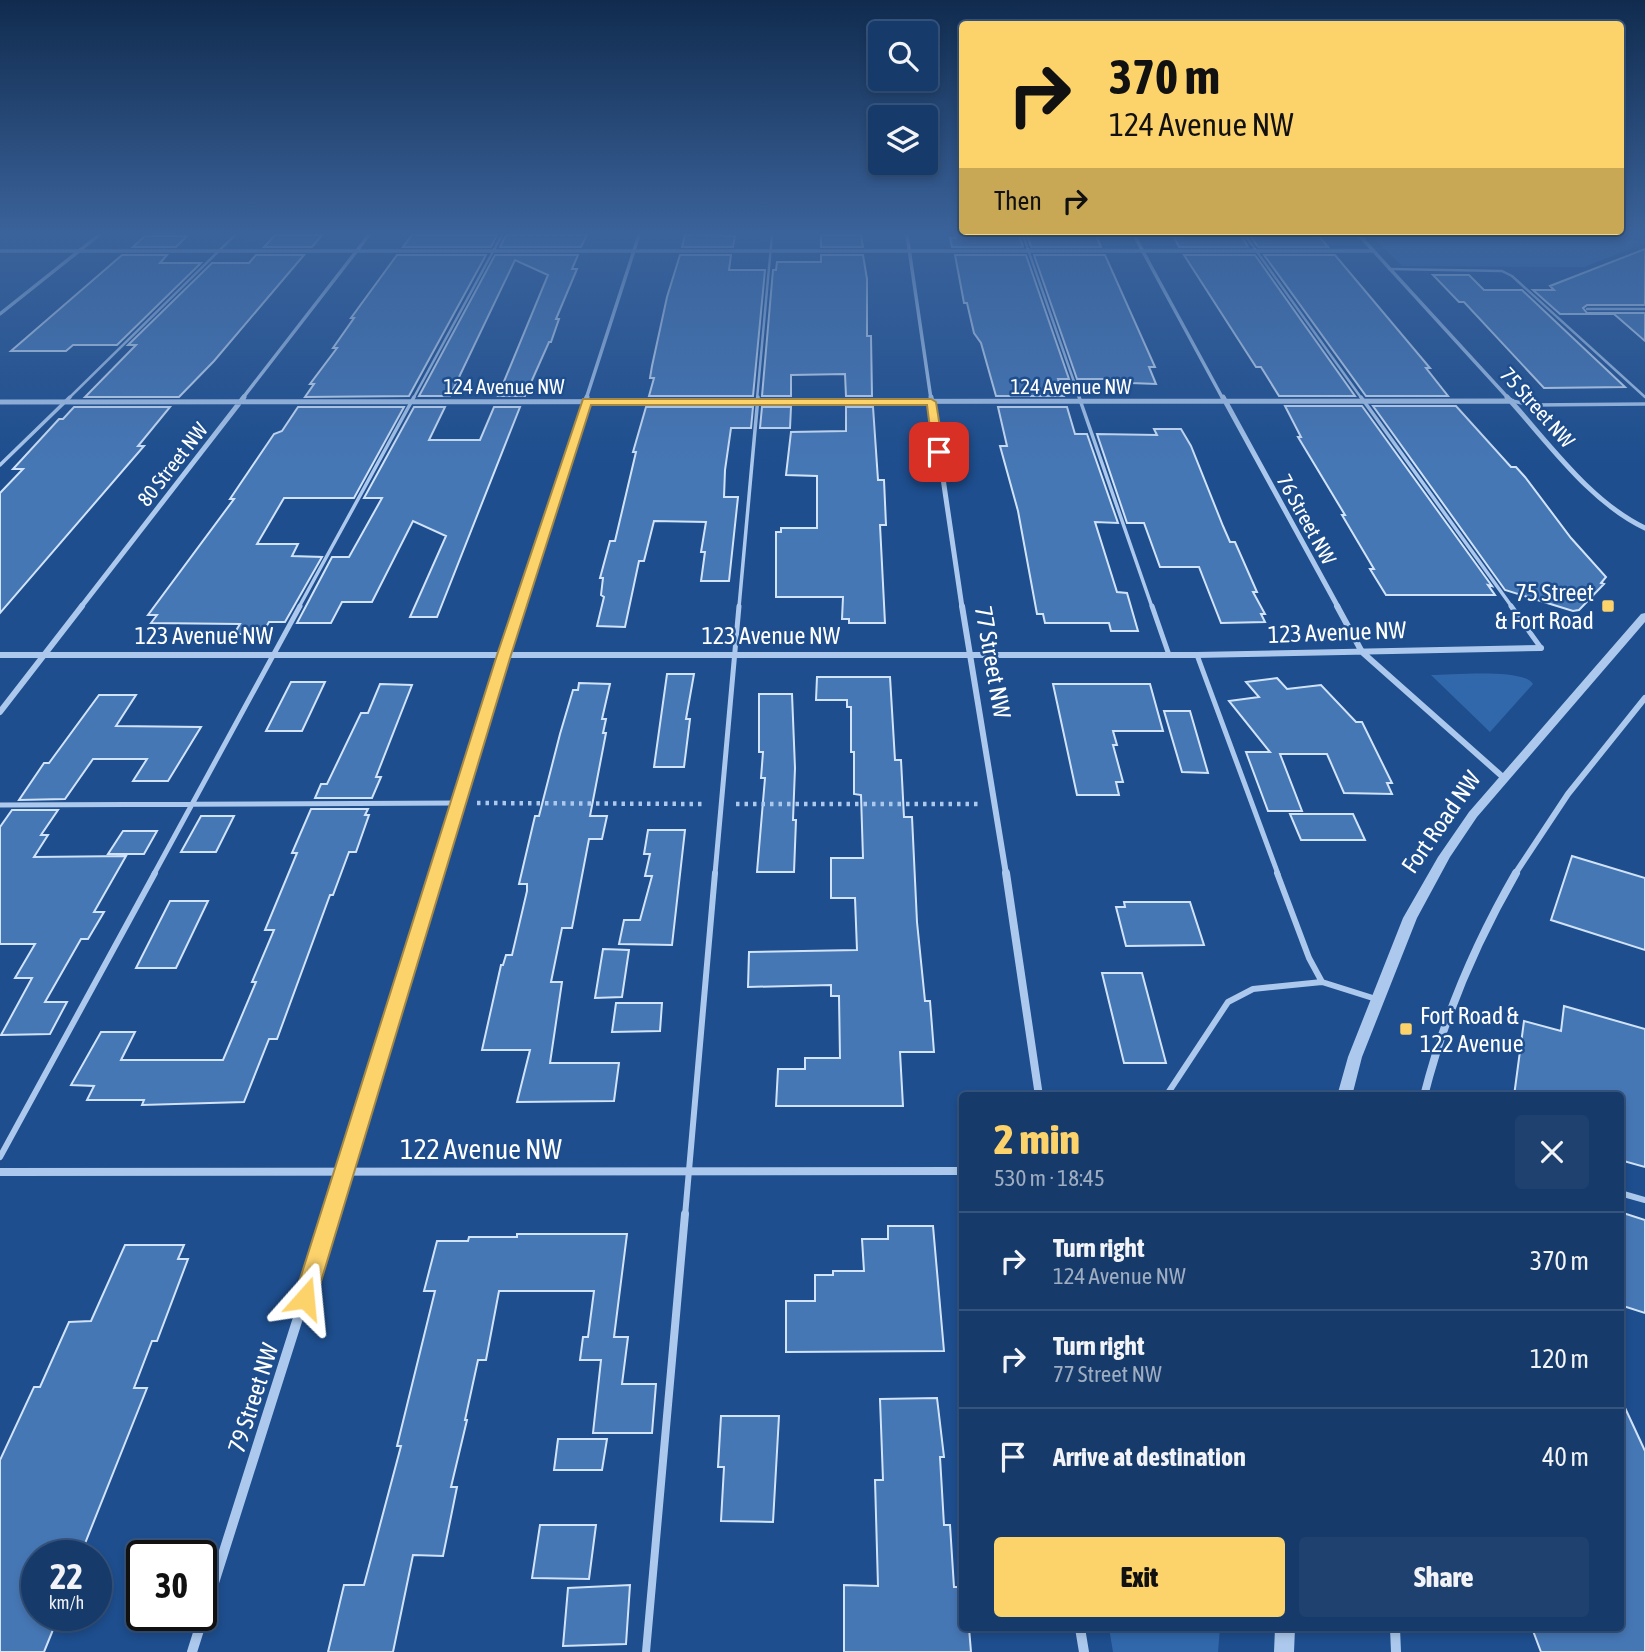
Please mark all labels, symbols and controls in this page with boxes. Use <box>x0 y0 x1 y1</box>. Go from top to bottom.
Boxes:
map controls <box>868 21 938 175</box>
button: search <box>868 21 938 91</box>
text: 370 m <box>1109 48 1220 104</box>
icon: right <box>994 49 1085 140</box>
button: layers <box>868 105 938 175</box>
text: 124 Avenue NW <box>1109 106 1294 143</box>
icon: right <box>1056 182 1094 220</box>
text: Then <box>994 186 1042 216</box>
street label: 75 Street NW <box>1496 362 1581 452</box>
street label: 124 Avenue NW <box>443 374 565 398</box>
street label: 124 Avenue NW <box>1010 374 1132 398</box>
street label: 80 Street NW <box>132 417 212 510</box>
pin <box>909 422 969 482</box>
icon: arrive <box>920 433 958 471</box>
street label: 76 Street NW <box>1272 470 1342 569</box>
place label: 75 Street & Fort Road <box>1495 579 1594 634</box>
marker: 75 Street & Fort Road <box>1600 598 1616 614</box>
street label: 77 Street NW <box>970 604 1016 721</box>
street label: 123 Avenue NW <box>1267 616 1407 648</box>
street label: 123 Avenue NW <box>135 622 274 649</box>
street label: 123 Avenue NW <box>702 622 841 649</box>
street label: Fort Road NW <box>1396 765 1486 878</box>
place label: Fort Road & 122 Avenue <box>1420 1002 1524 1057</box>
marker: Fort Road & 122 Avenue <box>1398 1021 1414 1037</box>
text: 2 min <box>994 1115 1080 1163</box>
button: close <box>1515 1115 1589 1189</box>
street label: 122 Avenue NW <box>400 1133 562 1165</box>
text: 530 m · 18:45 <box>994 1165 1105 1191</box>
text: Turn right <box>1053 1233 1144 1263</box>
icon: right <box>994 1242 1032 1280</box>
text: 370 m <box>1530 1246 1589 1276</box>
position arrow <box>268 1261 342 1335</box>
text: 124 Avenue NW <box>1053 1263 1186 1289</box>
text: Turn right <box>1053 1331 1144 1361</box>
street label: 79 Street NW <box>223 1339 284 1456</box>
icon: right <box>994 1340 1032 1378</box>
text: 120 m <box>1530 1344 1589 1374</box>
text: 77 Street NW <box>1053 1361 1162 1387</box>
icon: arrive <box>994 1438 1032 1476</box>
text: Arrive at destination <box>1053 1442 1246 1472</box>
text: 40 m <box>1542 1442 1589 1472</box>
button: Exit <box>994 1537 1285 1617</box>
button: Share <box>1299 1537 1589 1617</box>
speed limit sign: 30 <box>126 1540 217 1631</box>
text: 22 <box>50 1556 83 1596</box>
text: km/h <box>49 1592 84 1613</box>

